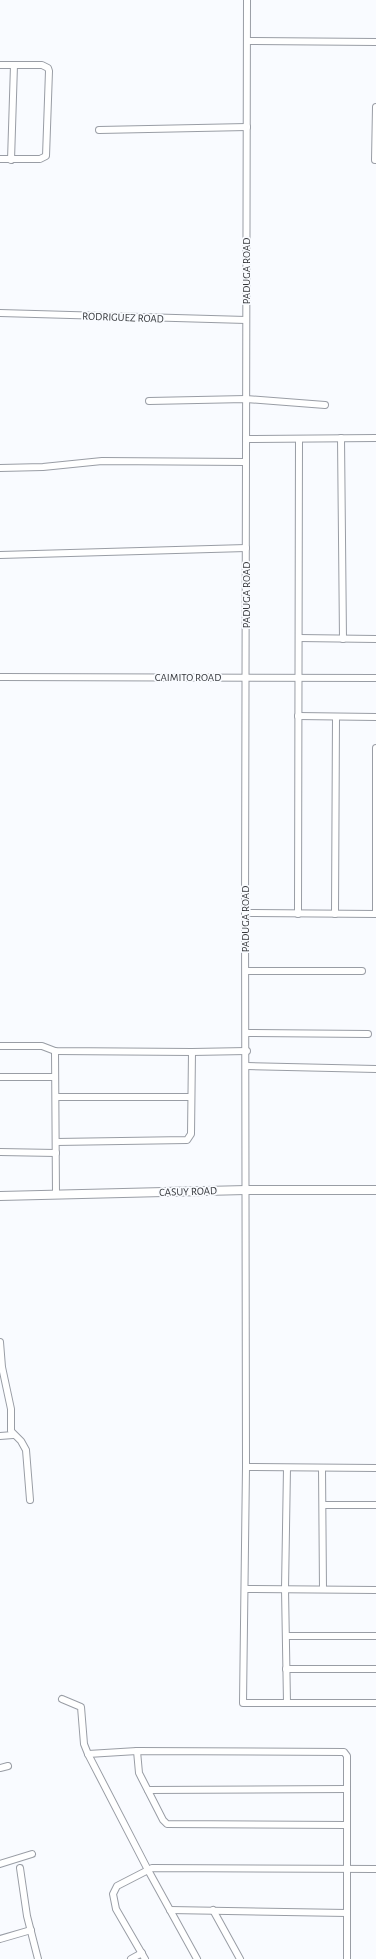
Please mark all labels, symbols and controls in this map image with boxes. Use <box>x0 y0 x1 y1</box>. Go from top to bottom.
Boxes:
street label: PADUGA ROAD <box>241 238 252 304</box>
street label: RODRIGUEZ ROAD <box>82 311 164 324</box>
street label: PADUGA ROAD <box>241 562 252 628</box>
street label: CAIMITO ROAD <box>155 672 221 683</box>
street label: PADUGA ROAD <box>240 886 251 952</box>
street label: CASUY ROAD <box>159 1185 217 1198</box>

